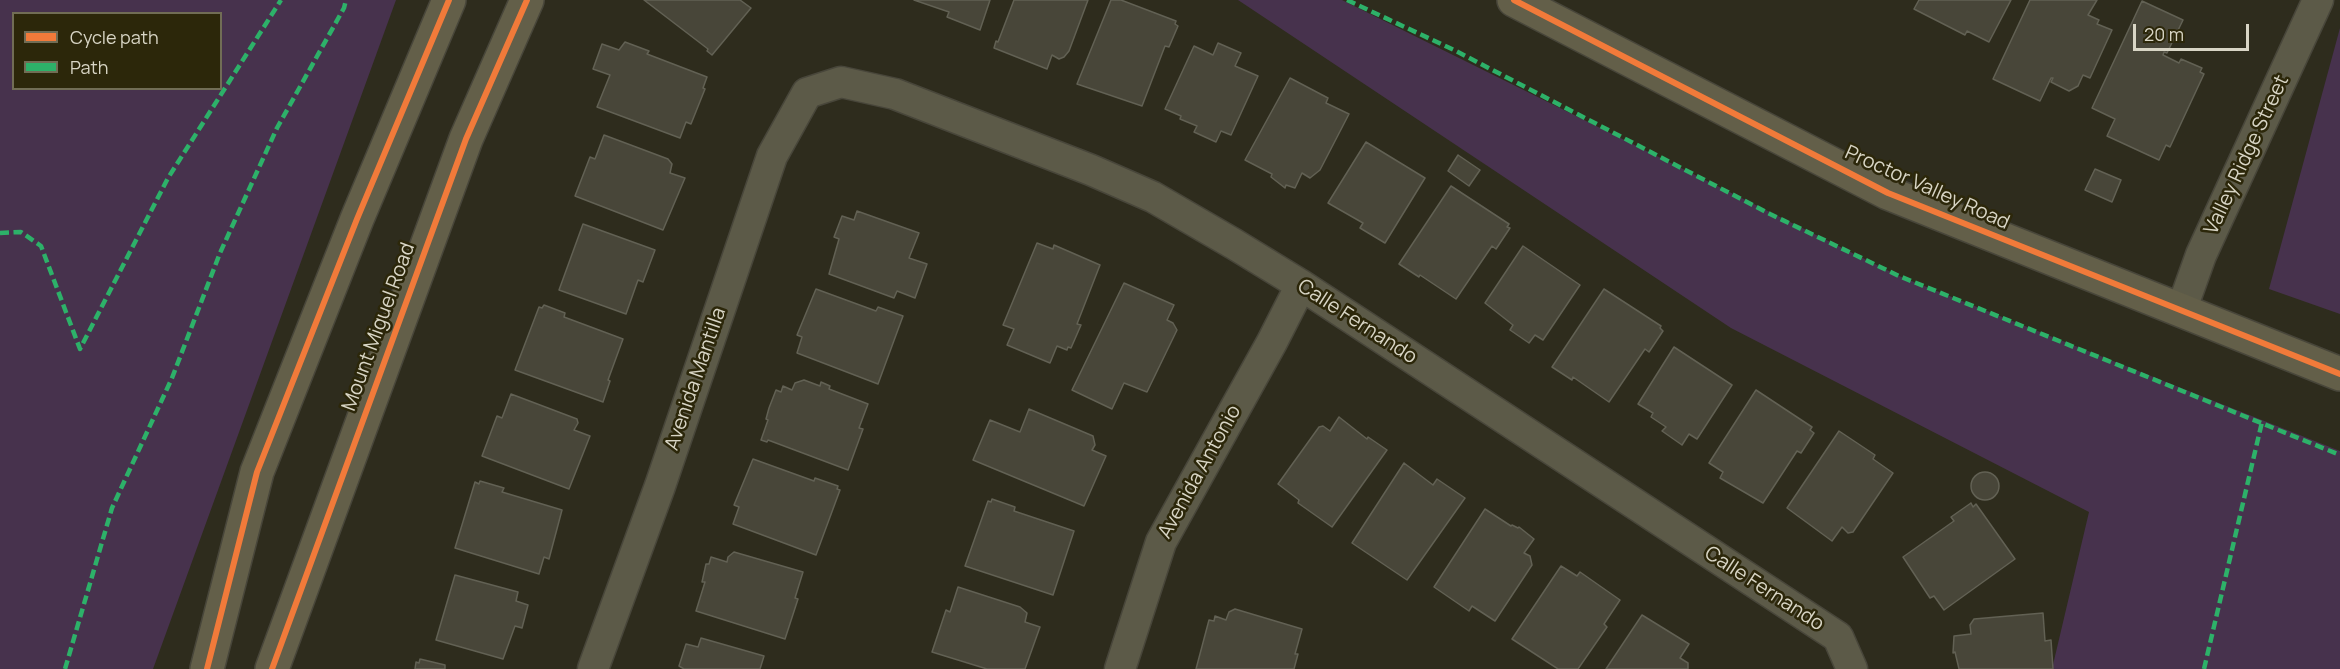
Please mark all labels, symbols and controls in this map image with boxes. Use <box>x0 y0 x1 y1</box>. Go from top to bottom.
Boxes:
legend <box>12 12 222 90</box>
scale bar <box>2136 12 2252 50</box>
text: 20 m <box>2144 22 2184 46</box>
text: Cycle path <box>70 25 159 49</box>
text: Path <box>70 55 108 79</box>
street label: Valley Ridge Street <box>2200 72 2294 238</box>
street label: Proctor Valley Road <box>1841 141 2013 235</box>
street label: Mount Miguel Road <box>337 240 421 414</box>
street label: Calle Fernando <box>1293 274 1421 370</box>
street label: Avenida Mantilla <box>660 304 732 454</box>
street label: Avenida Antonio <box>1153 401 1247 543</box>
street label: Calle Fernando <box>1700 541 1828 637</box>

